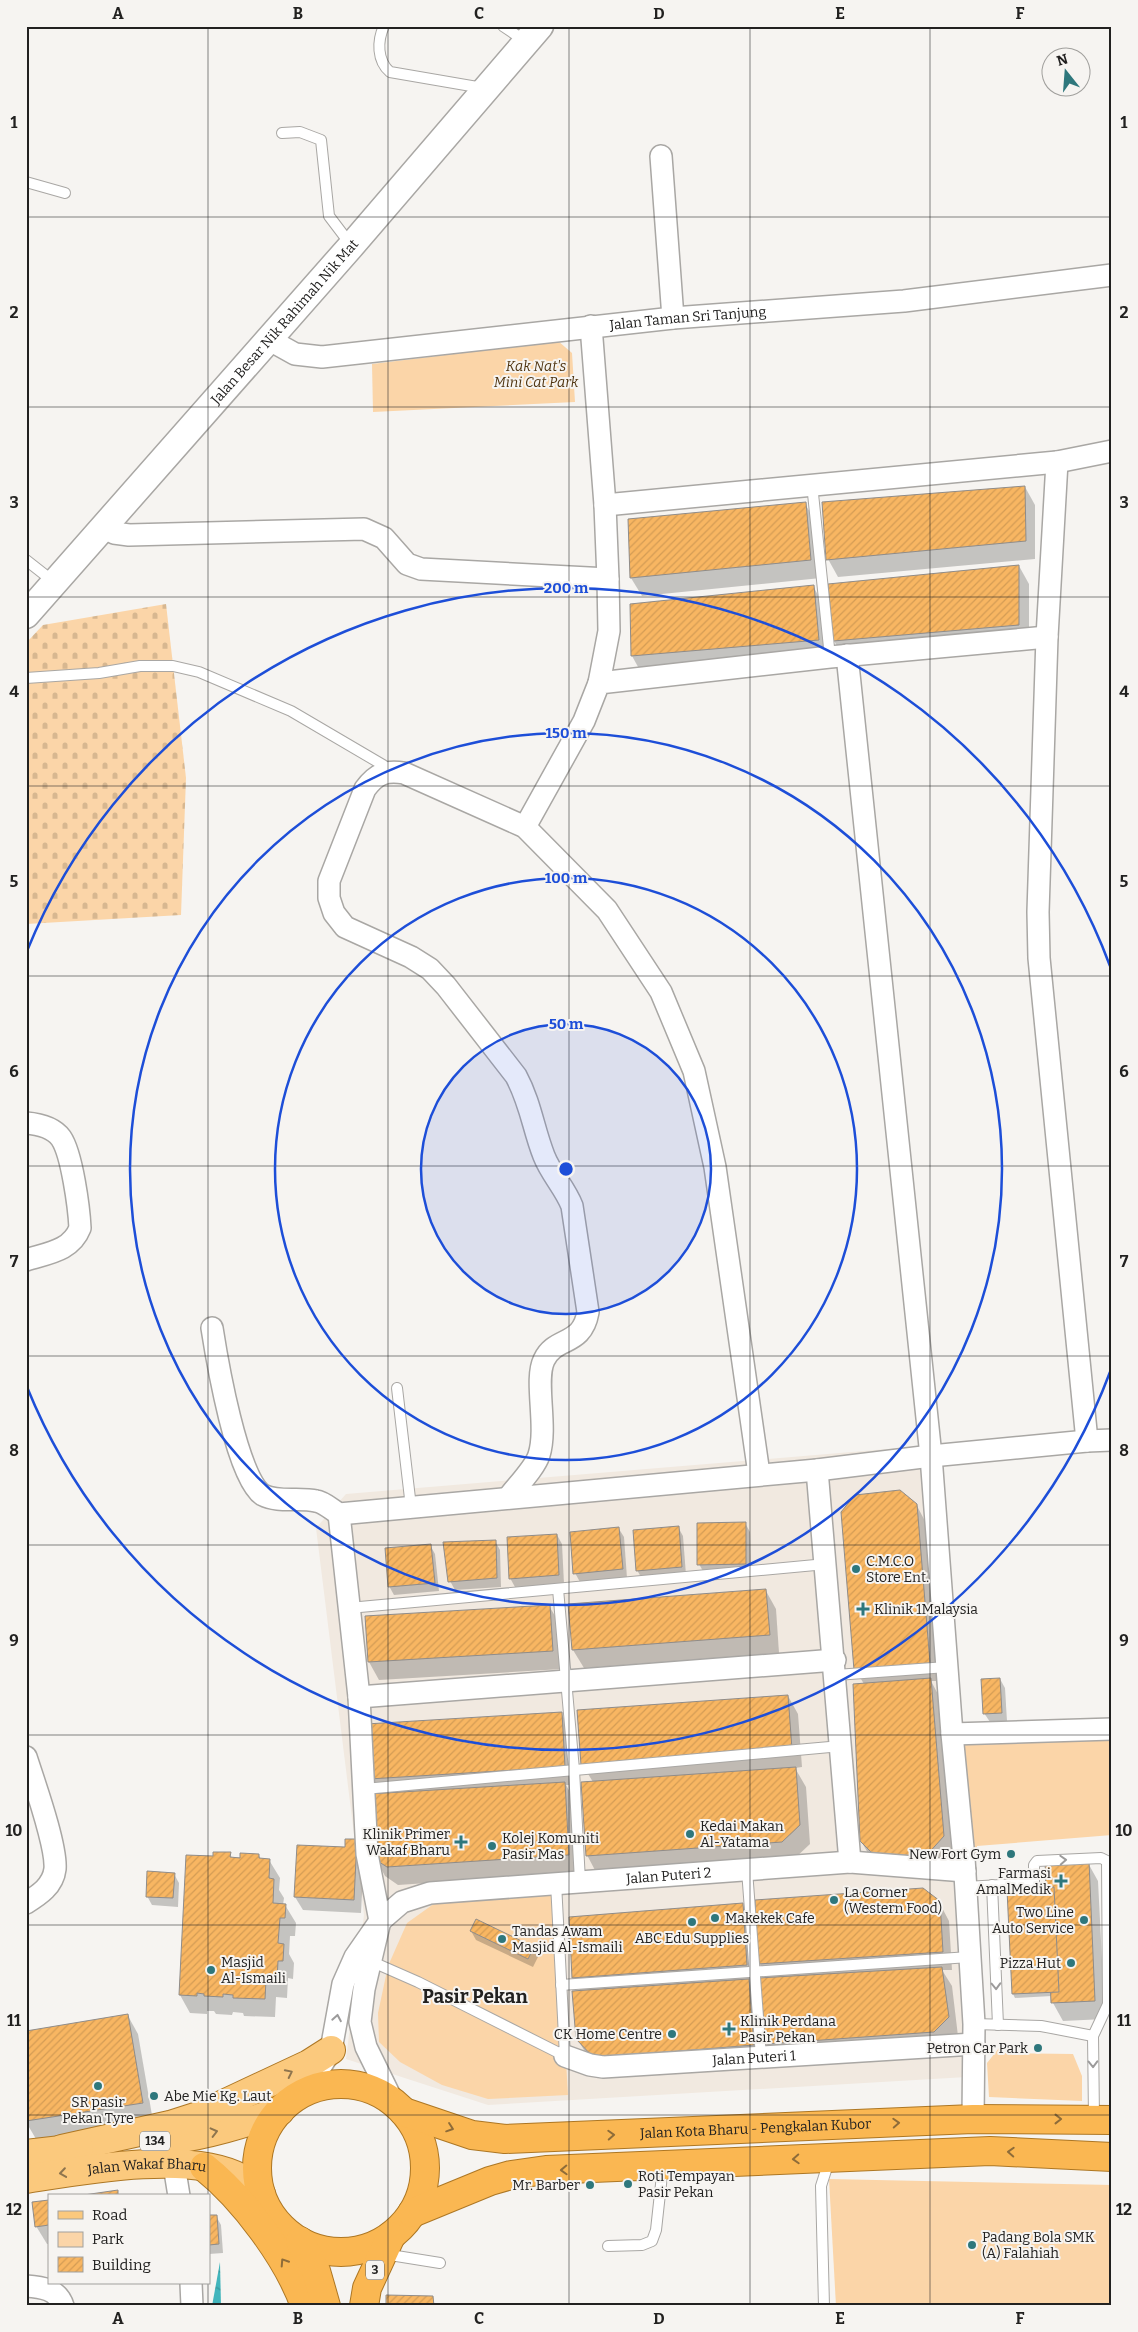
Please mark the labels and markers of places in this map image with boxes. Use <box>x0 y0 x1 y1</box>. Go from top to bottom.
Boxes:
centre of rings <box>557 1160 575 1178</box>
place label: C.M.C.O Store Ent. <box>866 1553 929 1586</box>
marker: C.M.C.O Store Ent. <box>850 1563 862 1575</box>
place label: Klinik 1Malaysia <box>874 1601 978 1618</box>
marker: Klinik 1Malaysia <box>856 1602 870 1616</box>
place label: Kedai Makan Al-Yatama <box>700 1818 784 1851</box>
place label: Klinik Primer Wakaf Bharu <box>363 1826 450 1859</box>
marker: Kedai Makan Al-Yatama <box>684 1828 696 1840</box>
place label: Kolej Komuniti Pasir Mas <box>502 1830 599 1863</box>
marker: Klinik Primer Wakaf Bharu <box>454 1835 468 1849</box>
marker: Kolej Komuniti Pasir Mas <box>486 1840 498 1852</box>
place label: New Fort Gym <box>909 1846 1002 1863</box>
marker: New Fort Gym <box>1005 1848 1017 1860</box>
place label: Farmasi AmalMedik <box>976 1865 1051 1898</box>
marker: Farmasi AmalMedik <box>1055 1875 1067 1887</box>
place label: La Corner (Western Food) <box>844 1884 942 1917</box>
marker: La Corner (Western Food) <box>828 1894 840 1906</box>
place label: Two Line Auto Service <box>992 1904 1074 1937</box>
place label: Makekek Cafe <box>725 1910 815 1927</box>
marker: Makekek Cafe <box>709 1912 721 1924</box>
marker: Two Line Auto Service <box>1078 1914 1090 1926</box>
marker: ABC Edu Supplies <box>686 1916 698 1928</box>
place label: Tandas Awam Masjid Al-Ismaili <box>512 1923 623 1956</box>
place label: ABC Edu Supplies <box>635 1930 749 1947</box>
marker: Tandas Awam Masjid Al-Ismaili <box>496 1933 508 1945</box>
place label: Masjid Al-Ismaili <box>221 1954 286 1987</box>
place label: Pizza Hut <box>1000 1955 1061 1972</box>
marker: Pizza Hut <box>1065 1957 1077 1969</box>
marker: Masjid Al-Ismaili <box>205 1964 217 1976</box>
place label: Klinik Perdana Pasir Pekan <box>740 2013 836 2046</box>
marker: Klinik Perdana Pasir Pekan <box>722 2022 736 2036</box>
place label: CK Home Centre <box>554 2026 662 2043</box>
marker: CK Home Centre <box>666 2028 678 2040</box>
place label: Petron Car Park <box>927 2040 1028 2057</box>
marker: Petron Car Park <box>1032 2042 1044 2054</box>
marker: SR pasir Pekan Tyre <box>92 2080 104 2092</box>
place label: Abe Mie Kg. Laut <box>164 2088 271 2105</box>
marker: Abe Mie Kg. Laut <box>148 2090 160 2102</box>
place label: SR pasir Pekan Tyre <box>62 2094 134 2127</box>
place label: Roti Tempayan Pasir Pekan <box>638 2168 735 2201</box>
place label: Mr. Barber <box>512 2177 580 2194</box>
marker: Roti Tempayan Pasir Pekan <box>622 2178 634 2190</box>
marker: Mr. Barber <box>584 2179 596 2191</box>
place label: Padang Bola SMK (A) Falahiah <box>982 2229 1095 2262</box>
marker: Padang Bola SMK (A) Falahiah <box>966 2239 978 2251</box>

